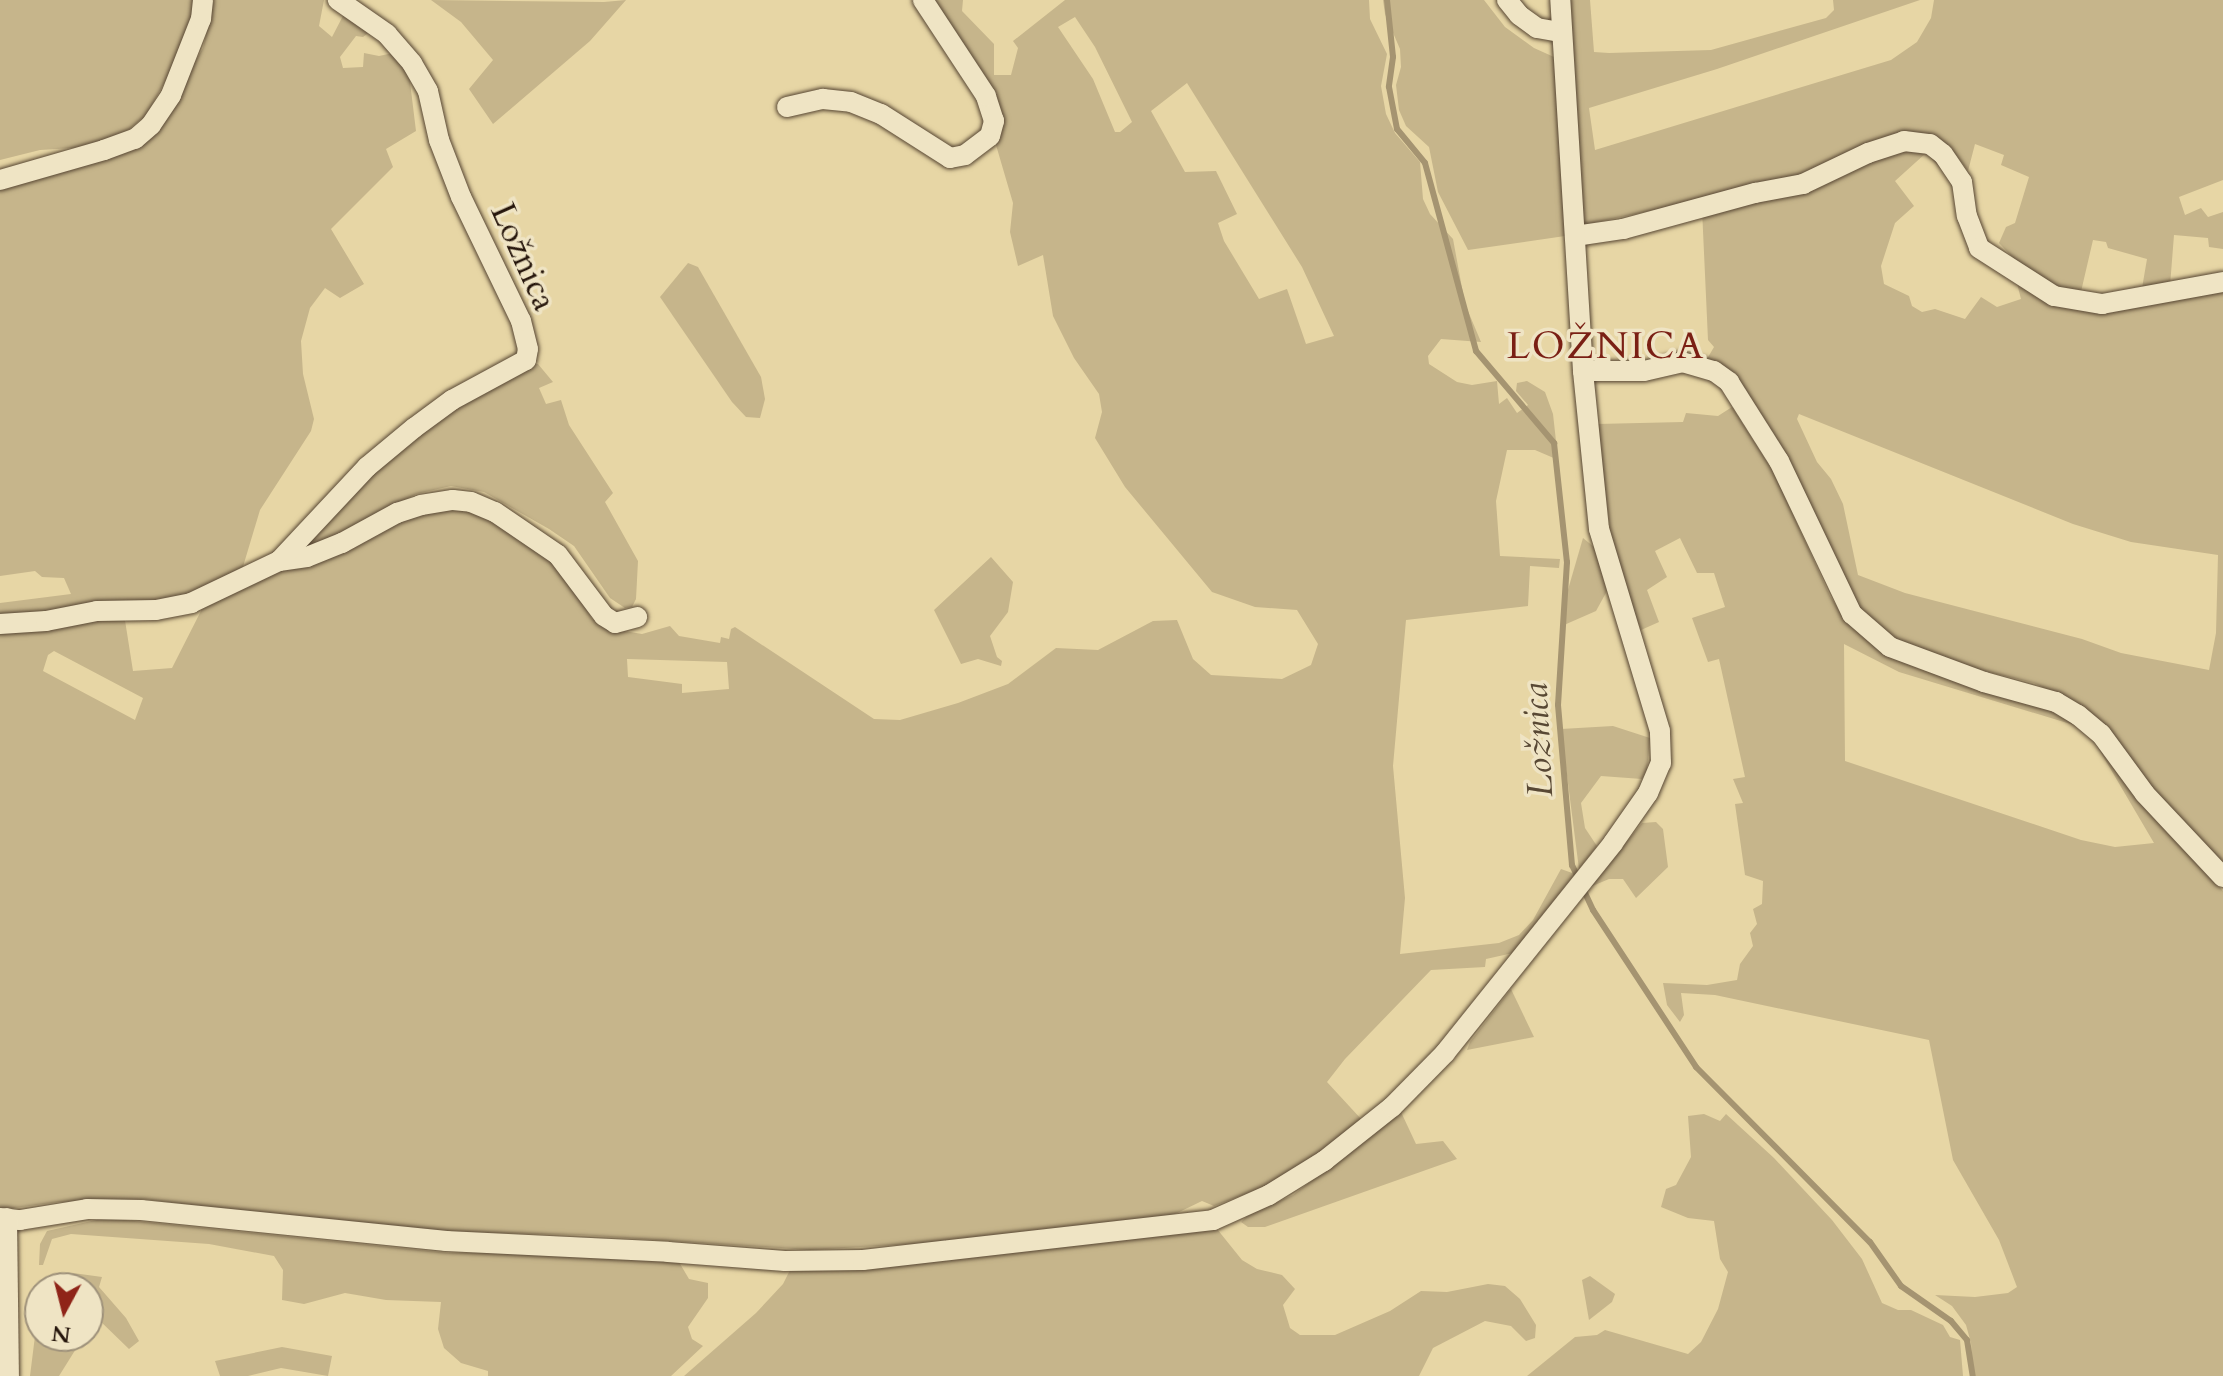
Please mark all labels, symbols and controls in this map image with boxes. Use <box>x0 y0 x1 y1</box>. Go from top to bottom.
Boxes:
street label: Ložnica <box>481 197 565 317</box>
district label: LOŽNICA <box>1507 324 1705 370</box>
water label: Ložnica <box>1513 682 1563 798</box>
north arrow <box>24 1272 104 1352</box>
text: N <box>50 1318 73 1350</box>

